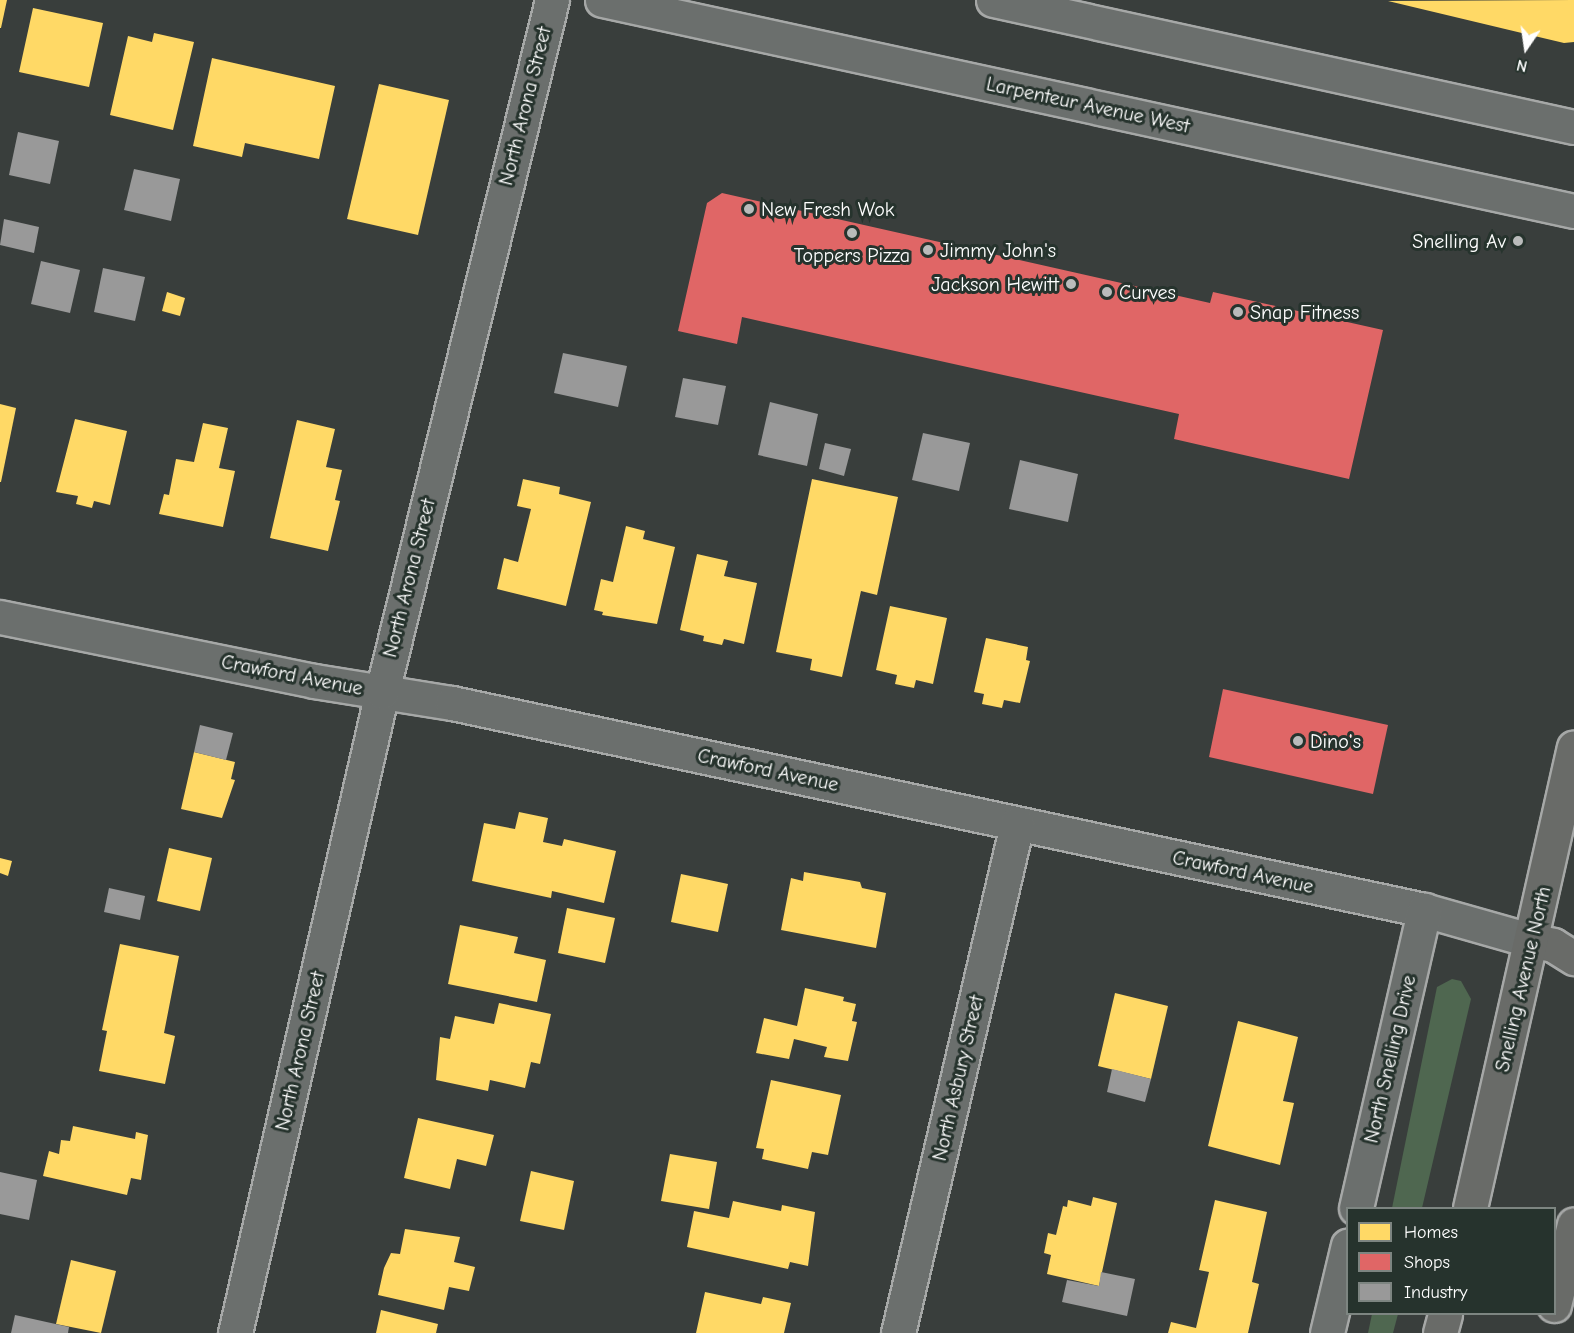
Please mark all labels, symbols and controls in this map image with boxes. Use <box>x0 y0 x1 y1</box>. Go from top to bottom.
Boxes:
north arrow <box>1496 18 1556 78</box>
street label: North Arona Street <box>494 24 556 188</box>
text: N <box>1515 56 1529 75</box>
street label: Larpenteur Avenue West <box>984 72 1192 138</box>
place label: New Fresh Wok <box>761 197 894 221</box>
marker: New Fresh Wok <box>742 202 756 216</box>
marker: Toppers Pizza <box>845 226 859 240</box>
place label: Snelling Av <box>1412 229 1506 253</box>
marker: Snelling Av <box>1511 234 1525 248</box>
place label: Jimmy John's <box>940 238 1056 262</box>
place label: Toppers Pizza <box>794 243 910 267</box>
marker: Jimmy John's <box>921 243 935 257</box>
place label: Jackson Hewitt <box>931 272 1059 296</box>
marker: Jackson Hewitt <box>1064 277 1078 291</box>
place label: Curves <box>1119 280 1176 304</box>
marker: Curves <box>1100 285 1114 299</box>
place label: Snap Fitness <box>1250 300 1359 324</box>
marker: Snap Fitness <box>1231 305 1245 319</box>
street label: North Arona Street <box>378 496 440 660</box>
street label: Crawford Avenue <box>219 650 365 700</box>
place label: Dino's <box>1310 729 1361 753</box>
marker: Dino's <box>1291 734 1305 748</box>
street label: Crawford Avenue <box>695 743 841 797</box>
street label: Crawford Avenue <box>1170 845 1316 899</box>
street label: Snelling Avenue North <box>1490 884 1556 1074</box>
street label: North Arona Street <box>270 969 330 1133</box>
street label: North Snelling Drive <box>1359 973 1421 1145</box>
street label: North Asbury Street <box>927 993 989 1163</box>
legend <box>1346 1207 1556 1315</box>
text: Homes <box>1404 1222 1458 1243</box>
text: Shops <box>1404 1252 1450 1273</box>
text: Industry <box>1404 1282 1468 1303</box>

